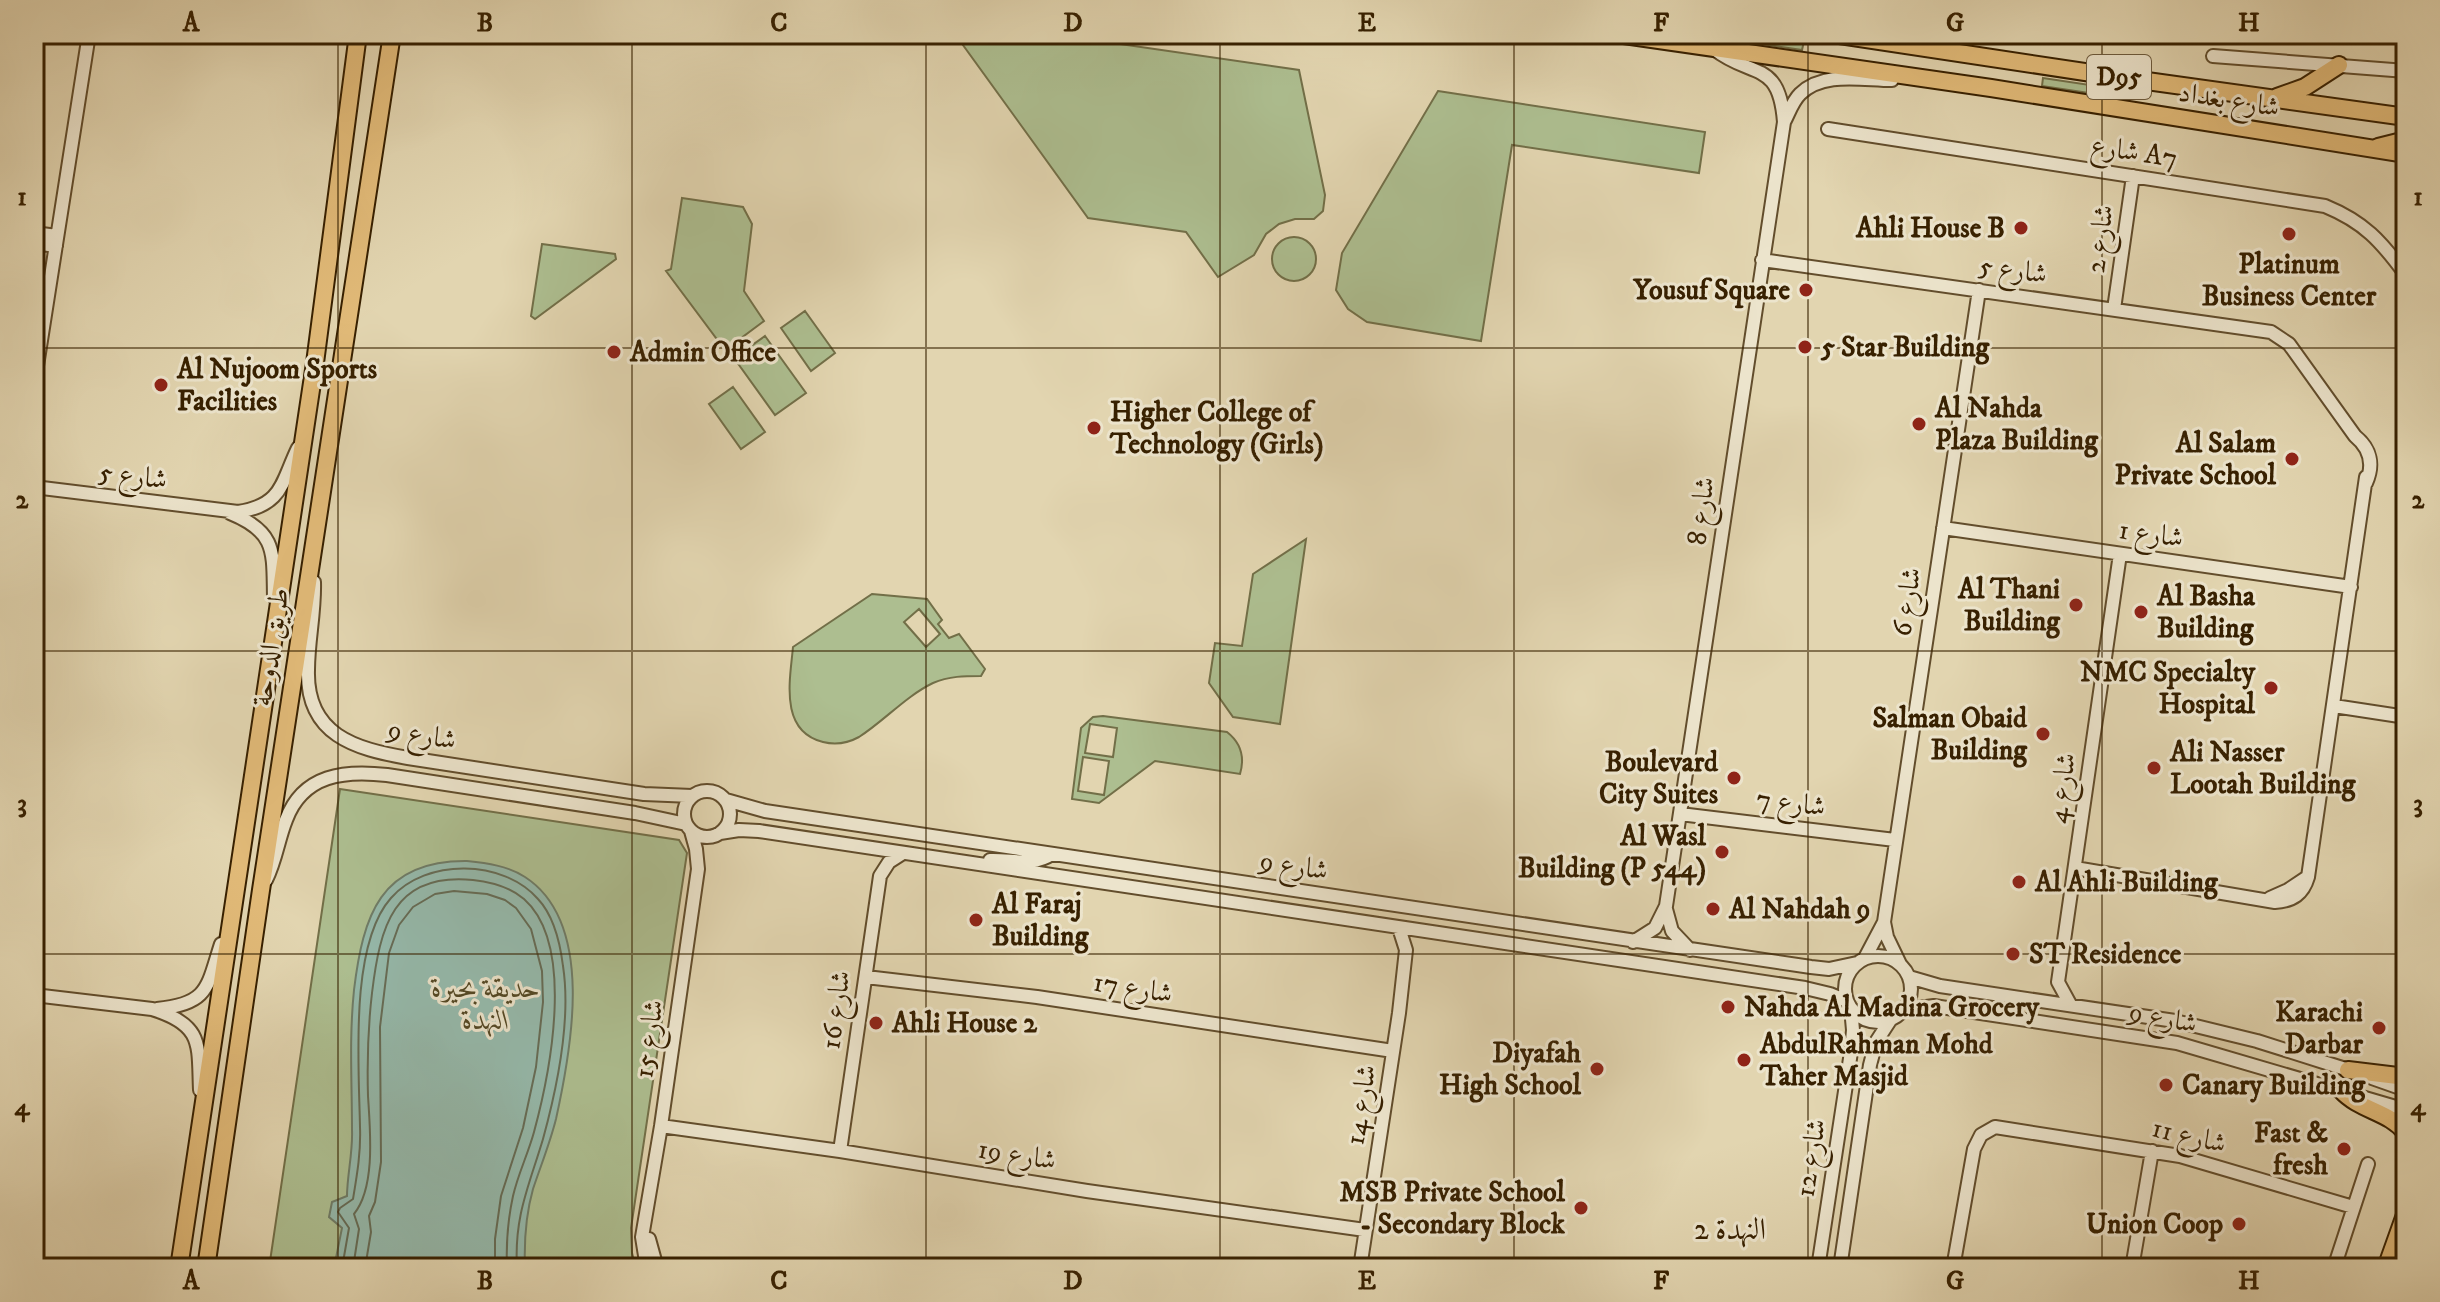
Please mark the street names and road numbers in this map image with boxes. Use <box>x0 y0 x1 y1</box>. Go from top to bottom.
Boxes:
road number: D95 <box>2087 55 2151 99</box>
street label: شارع بغداد <box>2175 75 2282 130</box>
street label: شارع A7 <box>2087 128 2180 181</box>
street label: شارع 2 <box>2078 203 2127 276</box>
street label: شارع 5 <box>1976 248 2049 297</box>
street label: شارع 5 <box>96 454 169 503</box>
street label: شارع 8 <box>1679 475 1728 548</box>
street label: شارع 1 <box>2116 512 2186 561</box>
street label: شارع 6 <box>1884 565 1935 640</box>
street label: طريق الدوحة <box>244 585 298 709</box>
street label: شارع 9 <box>382 711 459 763</box>
street label: شارع 4 <box>2040 751 2089 826</box>
street label: شارع 7 <box>1754 781 1828 830</box>
street label: شارع 9 <box>1255 843 1331 894</box>
street label: شارع 17 <box>1090 964 1175 1016</box>
street label: شارع 16 <box>813 968 864 1052</box>
street label: شارع 9 <box>2123 994 2200 1047</box>
street label: شارع 15 <box>626 998 677 1081</box>
street label: شارع 14 <box>1337 1062 1390 1149</box>
street label: شارع 11 <box>2147 1110 2230 1166</box>
street label: شارع 12 <box>1788 1116 1839 1200</box>
street label: شارع 19 <box>975 1132 1059 1183</box>

